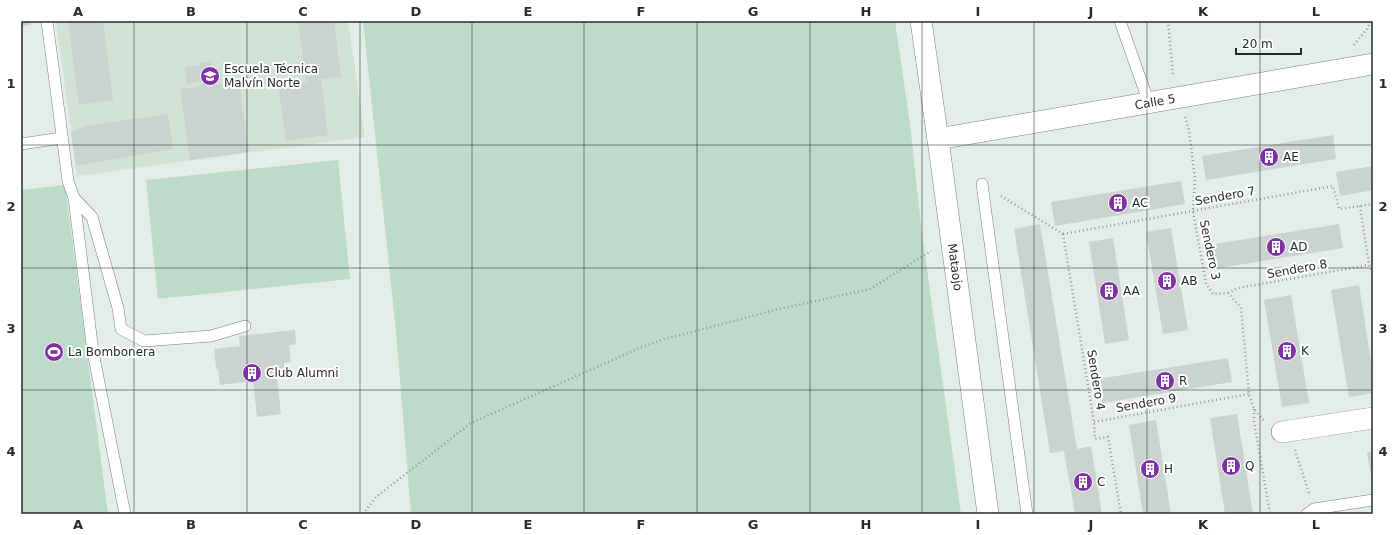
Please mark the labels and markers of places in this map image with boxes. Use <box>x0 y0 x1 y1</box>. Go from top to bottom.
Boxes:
place label: Escuela Técnica Malvín Norte <box>224 62 318 90</box>
school or university icon: Escuela Técnica Malvín Norte <box>199 65 221 87</box>
building icon: AE <box>1258 146 1280 168</box>
place label: AE <box>1283 150 1299 164</box>
building icon: AC <box>1107 192 1129 214</box>
place label: AC <box>1132 196 1148 210</box>
building icon: AD <box>1265 236 1287 258</box>
place label: AD <box>1290 240 1307 254</box>
building icon: AB <box>1156 270 1178 292</box>
place label: AB <box>1181 274 1197 288</box>
building icon: AA <box>1098 280 1120 302</box>
place label: AA <box>1123 284 1141 298</box>
building icon: K <box>1276 340 1298 362</box>
sports icon: La Bombonera <box>43 341 65 363</box>
place label: K <box>1301 344 1310 358</box>
place label: La Bombonera <box>68 345 155 359</box>
building icon: Club Alumni <box>241 362 263 384</box>
place label: Club Alumni <box>266 366 339 380</box>
building icon: R <box>1154 370 1176 392</box>
place label: R <box>1179 374 1187 388</box>
building icon: Q <box>1220 455 1242 477</box>
building icon: H <box>1139 458 1161 480</box>
place label: Q <box>1245 459 1254 473</box>
place label: H <box>1164 462 1173 476</box>
building icon: C <box>1072 471 1094 493</box>
place label: C <box>1097 475 1105 489</box>

